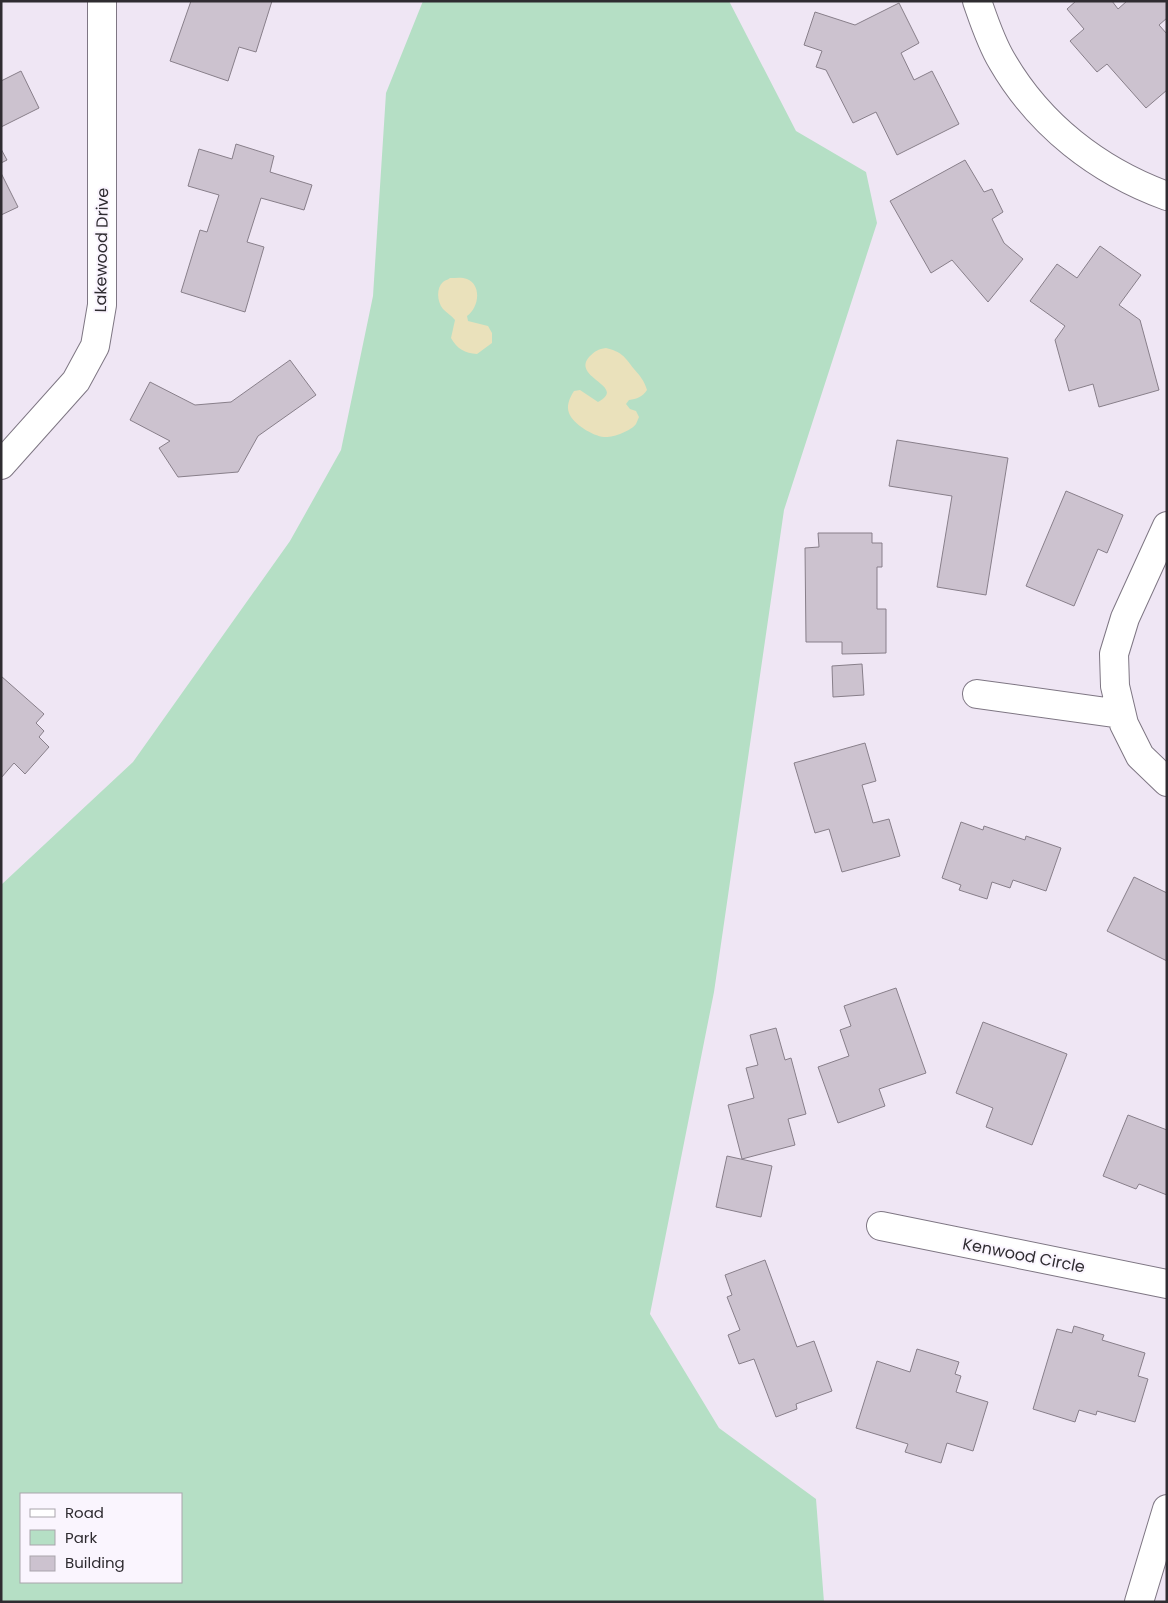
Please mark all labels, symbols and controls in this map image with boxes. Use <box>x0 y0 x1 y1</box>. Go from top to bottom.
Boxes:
street label: Lakewood Drive <box>89 187 114 313</box>
street label: Kenwood Circle <box>961 1232 1087 1279</box>
legend <box>20 1493 182 1583</box>
text: Road <box>65 1502 104 1523</box>
text: Park <box>65 1527 97 1548</box>
text: Building <box>65 1552 125 1573</box>

